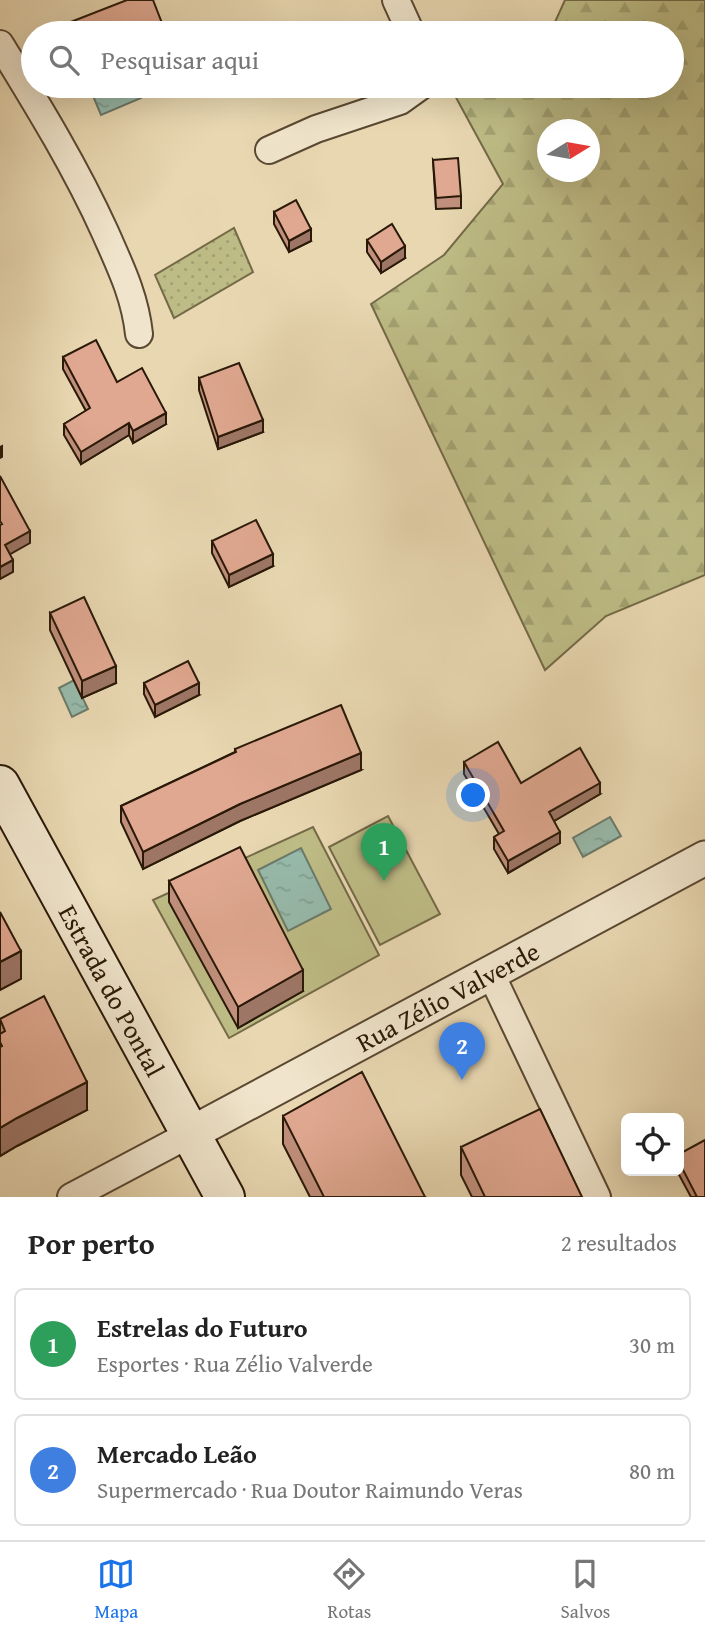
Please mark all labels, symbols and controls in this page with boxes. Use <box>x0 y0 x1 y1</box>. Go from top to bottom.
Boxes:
search box <box>21 21 684 98</box>
text: Pesquisar aqui <box>101 40 259 79</box>
icon: search <box>45 41 83 79</box>
north arrow <box>537 119 600 182</box>
your location <box>456 778 490 812</box>
pin: 1 <box>361 823 407 881</box>
street label: Estrada do Pontal <box>49 897 175 1084</box>
street label: Rua Zélio Valverde <box>349 931 546 1061</box>
pin: 2 <box>439 1022 485 1080</box>
map controls <box>621 1113 684 1176</box>
button: locate <box>621 1113 684 1176</box>
text: Por perto <box>28 1221 155 1265</box>
text: 2 resultados <box>561 1226 677 1259</box>
text: Estrelas do Futuro <box>97 1308 308 1347</box>
text: 1 <box>47 1328 59 1361</box>
text: 30 m <box>629 1328 675 1361</box>
text: Esportes · Rua Zélio Valverde <box>97 1347 373 1380</box>
text: Mercado Leão <box>97 1434 257 1473</box>
text: 2 <box>47 1454 59 1487</box>
text: 80 m <box>629 1454 675 1487</box>
text: Supermercado · Rua Doutor Raimundo Veras <box>97 1473 523 1506</box>
tab: Mapa <box>95 1555 138 1625</box>
tab: Rotas <box>327 1555 371 1625</box>
tab: Salvos <box>560 1555 610 1625</box>

